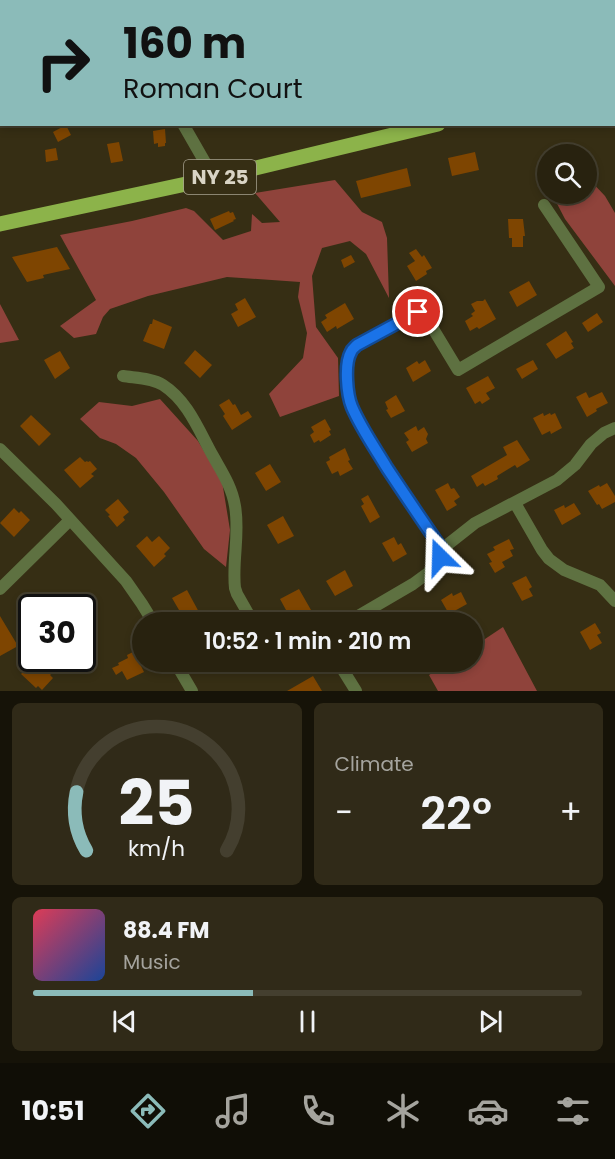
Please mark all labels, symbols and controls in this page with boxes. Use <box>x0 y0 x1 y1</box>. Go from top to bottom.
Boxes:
text: 160 m <box>123 14 246 73</box>
icon: right <box>24 24 102 102</box>
text: Roman Court <box>123 70 303 107</box>
map controls <box>537 144 597 204</box>
button: search <box>537 144 597 204</box>
road number: NY 25 <box>184 160 256 194</box>
pin <box>392 286 443 337</box>
icon: arrive <box>401 295 434 328</box>
position arrow <box>408 525 472 589</box>
speed limit sign: 30 <box>18 594 96 672</box>
text: 10:52 · 1 min · 210 m <box>204 626 411 657</box>
text: Climate <box>335 750 414 778</box>
text: 25 <box>119 759 195 847</box>
text: 22° <box>420 782 492 845</box>
text: − <box>335 789 353 836</box>
text: + <box>559 789 582 836</box>
text: km/h <box>128 833 185 864</box>
text: 88.4 FM <box>123 915 210 946</box>
text: Music <box>123 948 181 976</box>
icon: previous <box>108 1005 141 1038</box>
icon: pause <box>291 1005 324 1038</box>
icon: next <box>474 1005 507 1038</box>
icon: directions <box>127 1090 169 1132</box>
icon: music <box>212 1090 254 1132</box>
icon: phone <box>297 1090 339 1132</box>
icon: climate <box>382 1090 424 1132</box>
icon: car <box>467 1090 509 1132</box>
icon: filters <box>552 1090 594 1132</box>
text: 10:51 <box>21 1092 85 1129</box>

